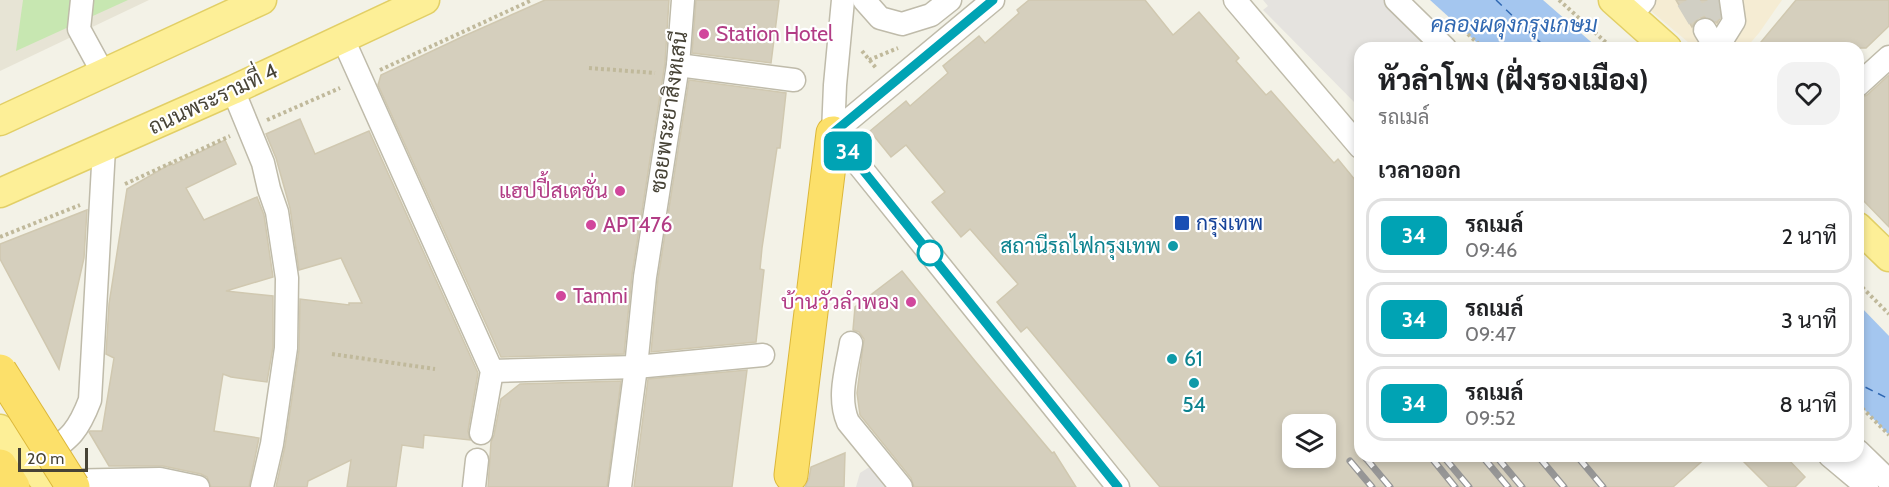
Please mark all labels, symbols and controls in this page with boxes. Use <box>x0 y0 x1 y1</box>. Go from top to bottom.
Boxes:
water label: คลองผดุงกรุงเกษม <box>1431 11 1598 40</box>
place label: Station Hotel <box>716 21 833 46</box>
marker: Station Hotel <box>697 27 711 41</box>
street label: ซอยพระยาสิงหเสนี <box>645 29 692 194</box>
street label: ถนนพระรามที่ 4 <box>141 51 281 139</box>
button: heart <box>1777 62 1840 125</box>
text: หัวลำโพง (ฝั่งรองเมือง) <box>1378 63 1649 97</box>
text: รถเมล์ <box>1378 105 1429 129</box>
line badge: 34 <box>821 132 875 170</box>
text: 34 <box>836 139 860 164</box>
text: เวลาออก <box>1378 157 1461 184</box>
place label: แฮปปี้สเตชั่น <box>499 171 608 203</box>
marker: แฮปปี้สเตชั่น <box>613 184 627 198</box>
place label: กรุงเทพ <box>1196 210 1263 237</box>
text: รถเมล์ <box>1465 211 1523 238</box>
place label: APT476 <box>603 212 672 237</box>
marker: กรุงเทพ <box>1173 214 1191 232</box>
marker: APT476 <box>584 218 598 232</box>
text: 34 <box>1402 223 1426 248</box>
text: 2 นาที <box>1781 223 1837 250</box>
place label: สถานีรถไฟกรุงเทพ <box>1000 233 1161 260</box>
text: 09:46 <box>1465 238 1517 262</box>
marker: สถานีรถไฟกรุงเทพ <box>1166 239 1180 253</box>
unlabelled marker <box>917 240 943 266</box>
place label: Tamni <box>573 283 628 308</box>
marker: Tamni <box>554 289 568 303</box>
place label: บ้านวัวลำพอง <box>781 289 899 314</box>
marker: บ้านวัวลำพอง <box>904 295 918 309</box>
text: รถเมล์ <box>1465 295 1523 322</box>
text: 34 <box>1402 307 1426 332</box>
text: 3 นาที <box>1781 307 1837 334</box>
text: 09:47 <box>1465 322 1516 346</box>
place label: 61 <box>1184 346 1203 371</box>
marker: 61 <box>1165 352 1179 366</box>
marker: 54 <box>1187 376 1201 390</box>
text: รถเมล์ <box>1465 379 1523 406</box>
text: 34 <box>1402 391 1426 416</box>
text: 8 นาที <box>1780 391 1837 418</box>
place label: 54 <box>1182 392 1206 417</box>
text: 09:52 <box>1465 406 1516 430</box>
map controls <box>1282 414 1336 468</box>
button: layers <box>1282 414 1336 468</box>
scale bar <box>18 445 88 472</box>
text: 20 m <box>27 449 64 468</box>

